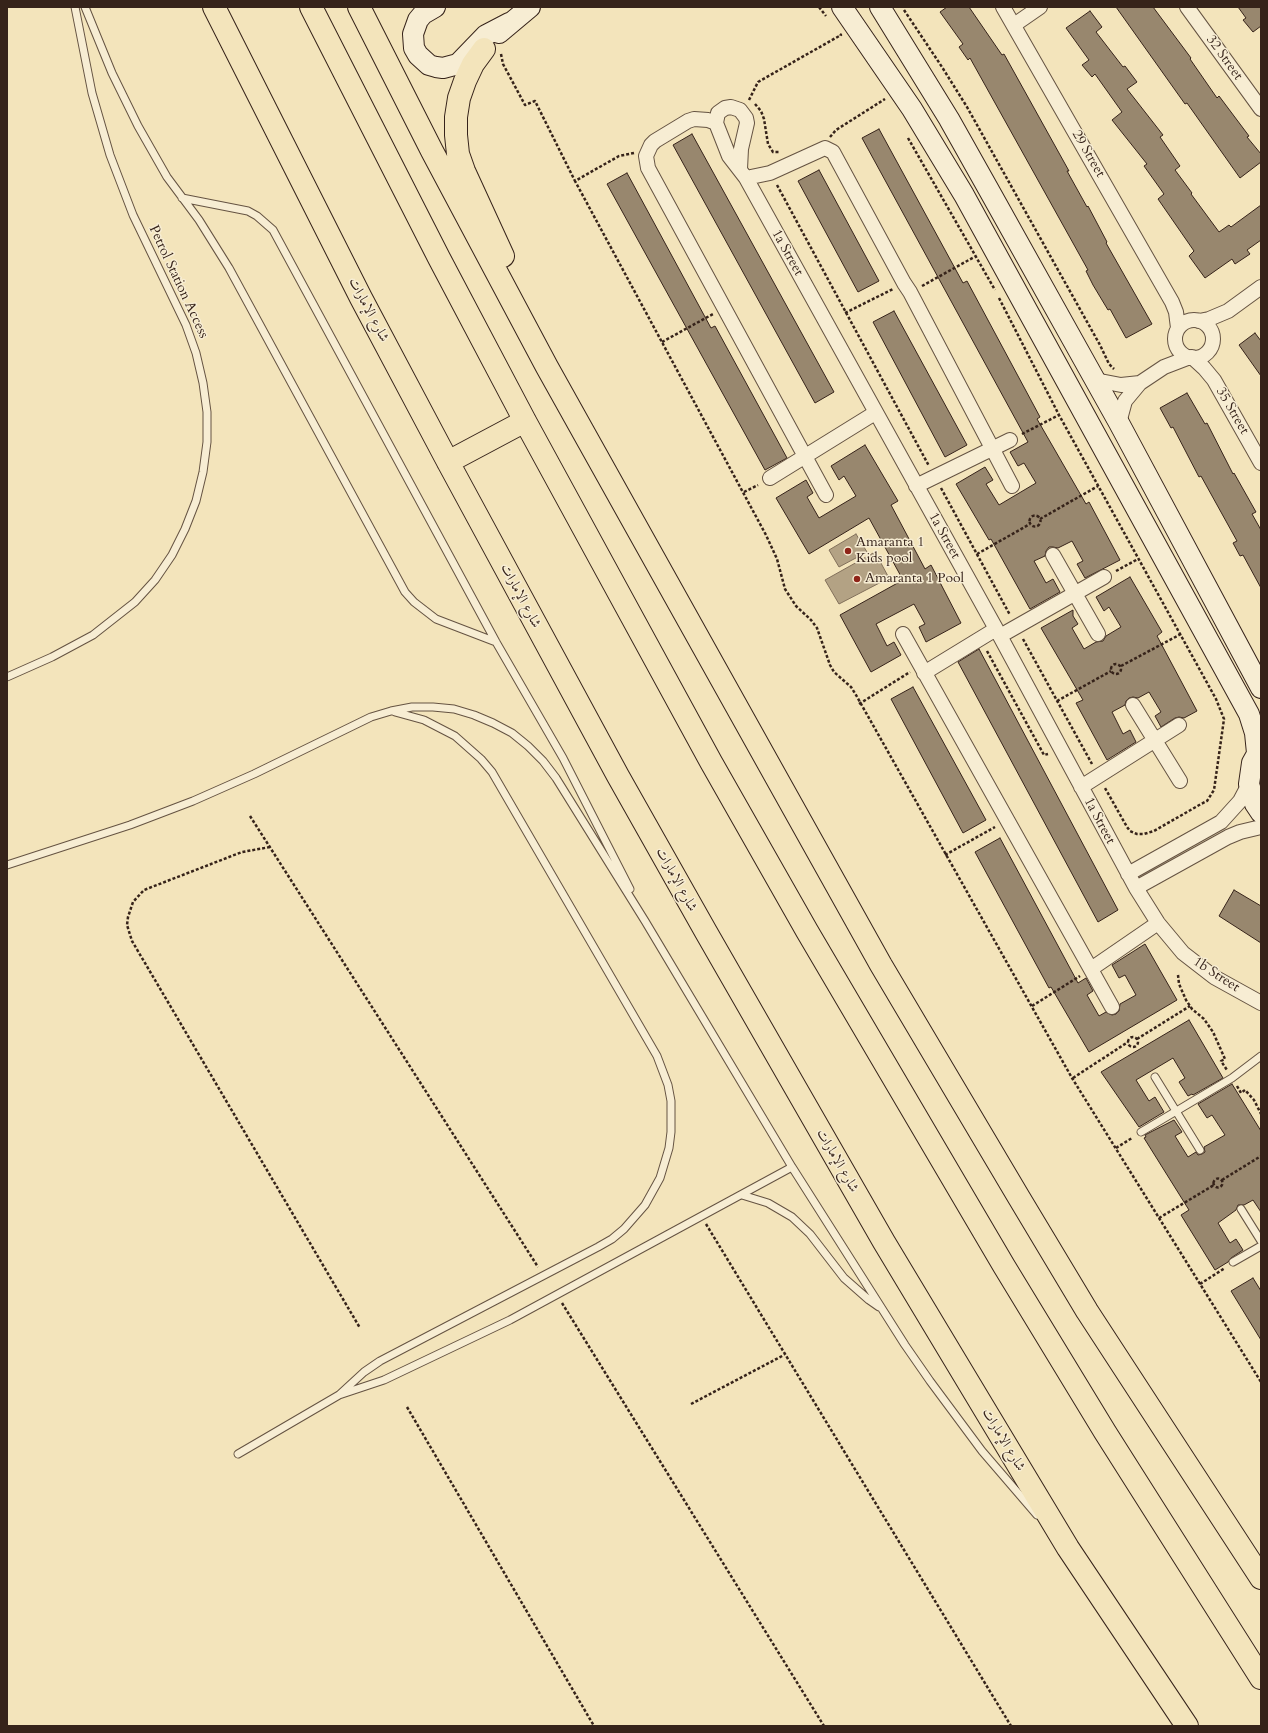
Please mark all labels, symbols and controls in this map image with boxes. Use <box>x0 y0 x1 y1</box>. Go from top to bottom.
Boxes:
street label: 32 Street <box>1202 32 1246 84</box>
street label: 29 Street <box>1068 127 1108 181</box>
street label: Petrol Station Access <box>144 223 212 341</box>
street label: 1a Street <box>767 227 807 279</box>
street label: شارع الإمارات <box>344 275 392 345</box>
street label: 35 Street <box>1212 384 1252 438</box>
street label: 1a Street <box>924 510 964 562</box>
place label: Amaranta 1 Kids pool <box>856 535 924 568</box>
marker: Amaranta 1 Kids pool <box>843 546 853 556</box>
street label: شارع الإمارات <box>496 561 544 631</box>
place label: Amaranta 1 Pool <box>865 571 964 587</box>
marker: Amaranta 1 Pool <box>852 574 862 584</box>
street label: 1a Street <box>1080 795 1118 847</box>
street label: شارع الإمارات <box>652 845 700 915</box>
street label: 1b Street <box>1190 954 1242 996</box>
street label: شارع الإمارات <box>812 1126 862 1196</box>
street label: شارع الإمارات <box>978 1406 1028 1474</box>

